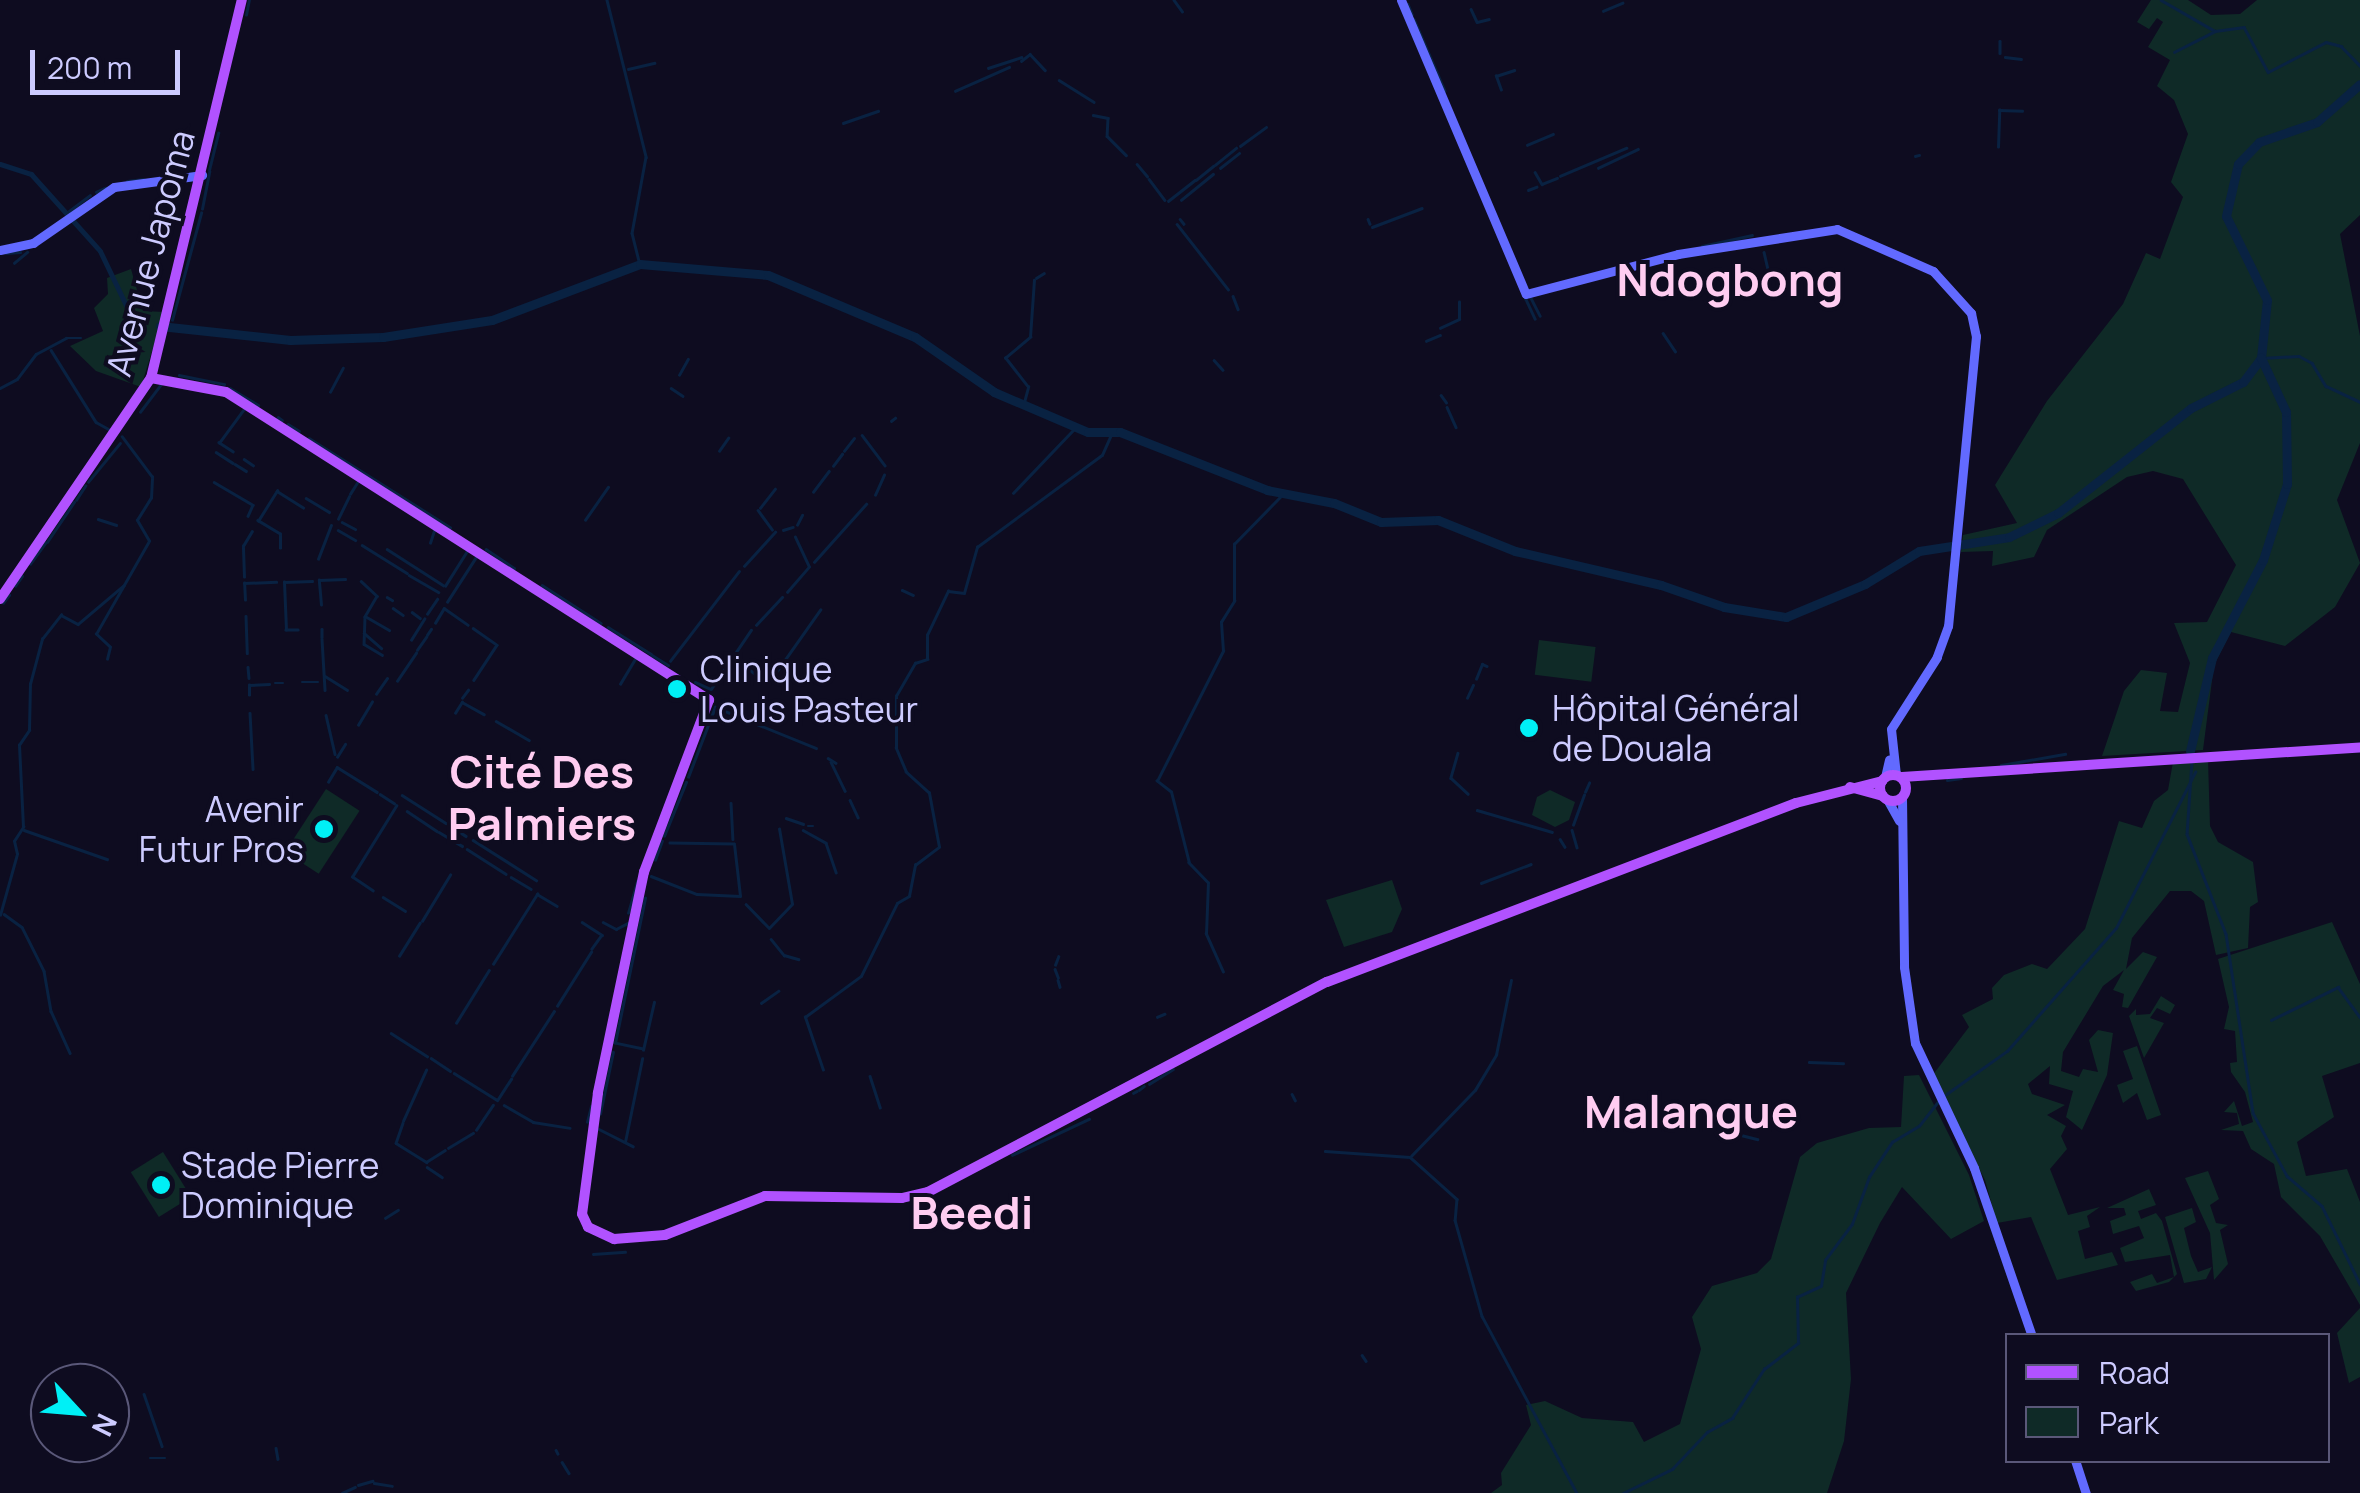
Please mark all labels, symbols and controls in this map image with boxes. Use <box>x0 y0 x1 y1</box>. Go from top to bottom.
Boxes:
scale bar <box>35 30 185 92</box>
text: 200 m <box>47 47 132 88</box>
street label: Avenue Japoma <box>97 125 203 381</box>
district label: Ndogbong <box>1616 253 1844 307</box>
place label: Clinique Louis Pasteur <box>700 648 918 730</box>
marker: Clinique Louis Pasteur <box>664 676 690 702</box>
place label: Hôpital Général de Douala <box>1552 687 1800 769</box>
marker: Hôpital Général de Douala <box>1516 715 1542 741</box>
district label: Cité Des Palmiers <box>448 745 636 851</box>
place label: Avenir Futur Pros <box>139 788 304 870</box>
marker: Avenir Futur Pros <box>313 818 335 840</box>
district label: Malangue <box>1584 1085 1798 1139</box>
place label: Stade Pierre Dominique <box>181 1144 379 1226</box>
marker: Stade Pierre Dominique <box>150 1174 172 1196</box>
district label: Beedi <box>911 1186 1033 1240</box>
legend <box>2005 1333 2330 1463</box>
text: Road <box>2099 1352 2170 1393</box>
north arrow <box>30 1363 130 1463</box>
text: Park <box>2099 1402 2159 1443</box>
text: N <box>84 1408 127 1443</box>

